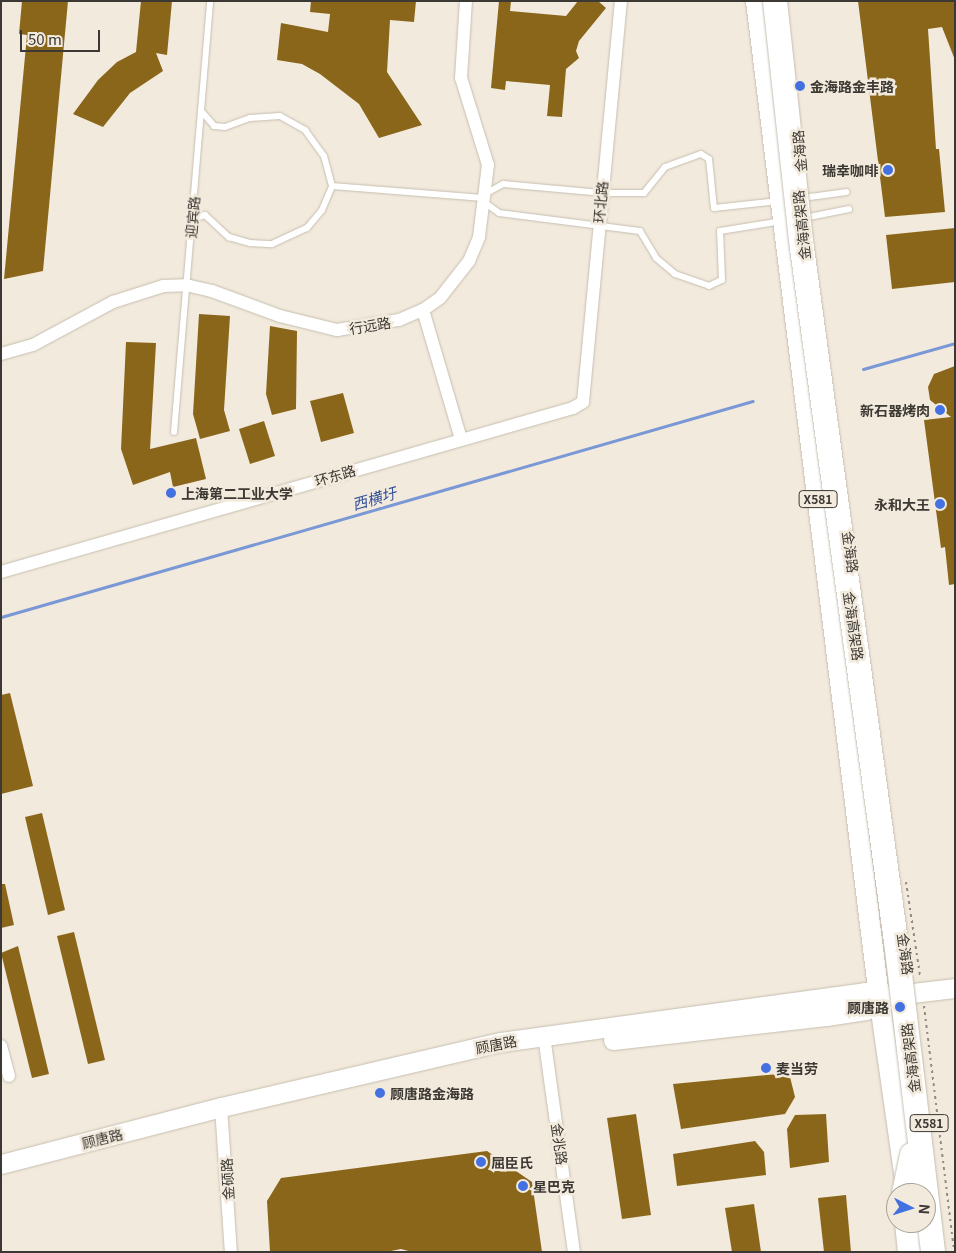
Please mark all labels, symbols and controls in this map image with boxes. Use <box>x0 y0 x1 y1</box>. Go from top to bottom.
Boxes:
scale bar <box>22 20 102 52</box>
text: 50 m <box>28 28 62 49</box>
place label: 金海路金丰路 <box>810 78 894 94</box>
marker: 金海路金丰路 <box>794 80 806 92</box>
street label: 金海路 <box>789 129 809 173</box>
place label: 瑞幸咖啡 <box>822 162 878 178</box>
marker: 瑞幸咖啡 <box>882 164 894 176</box>
street label: 环北路 <box>590 180 610 224</box>
street label: 金海高架路 <box>789 189 813 261</box>
street label: 迎宾路 <box>182 195 202 239</box>
street label: 行远路 <box>348 313 392 337</box>
place label: 新石器烤肉 <box>860 402 930 418</box>
marker: 新石器烤肉 <box>934 404 946 416</box>
street label: 环东路 <box>312 461 358 489</box>
water label: 西横圩 <box>350 483 398 513</box>
place label: 上海第二工业大学 <box>181 485 293 501</box>
marker: 上海第二工业大学 <box>165 487 177 499</box>
road number: X581 <box>798 489 838 508</box>
place label: 永和大王 <box>874 496 930 512</box>
marker: 永和大王 <box>934 498 946 510</box>
street label: 金海路 <box>840 530 862 574</box>
street label: 金海高架路 <box>841 590 867 662</box>
street label: 金海路 <box>895 932 917 976</box>
place label: 顾唐路 <box>847 999 889 1015</box>
marker: 顾唐路 <box>893 1000 907 1014</box>
street label: 金海高架路 <box>897 1022 923 1094</box>
street label: 顾唐路 <box>474 1032 518 1056</box>
place label: 麦当劳 <box>776 1060 818 1076</box>
marker: 麦当劳 <box>760 1062 772 1074</box>
place label: 顾唐路金海路 <box>390 1085 474 1101</box>
marker: 顾唐路金海路 <box>374 1087 386 1099</box>
road number: X581 <box>909 1114 949 1132</box>
street label: 金兆路 <box>549 1122 571 1166</box>
street label: 顾唐路 <box>80 1125 124 1151</box>
place label: 屈臣氏 <box>491 1154 533 1170</box>
marker: 屈臣氏 <box>475 1156 487 1168</box>
street label: 金硕路 <box>218 1158 236 1200</box>
place label: 星巴克 <box>533 1178 575 1194</box>
marker: 星巴克 <box>517 1180 529 1192</box>
north arrow <box>886 1183 936 1233</box>
text: N <box>915 1203 935 1215</box>

